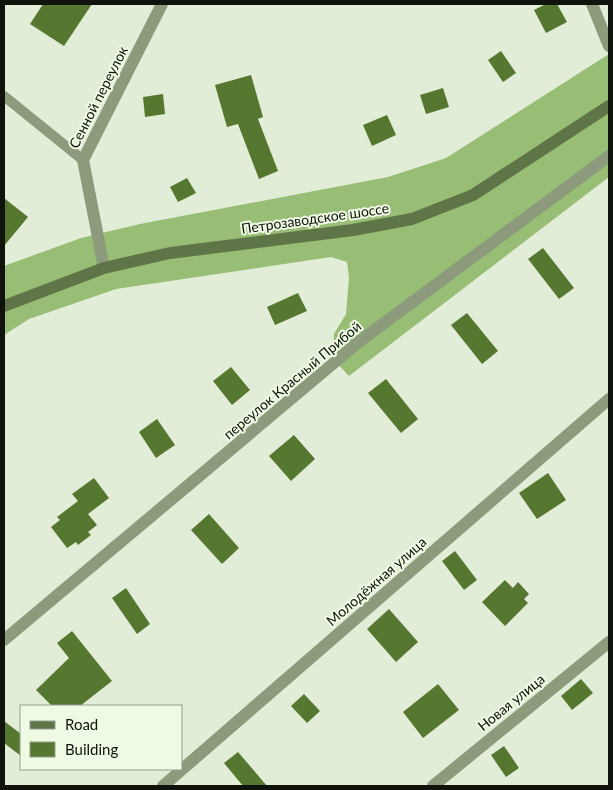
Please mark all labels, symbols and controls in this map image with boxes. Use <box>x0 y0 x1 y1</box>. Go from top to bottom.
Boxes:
street label: Сенной переулок <box>65 42 131 151</box>
street label: Петрозаводское шоссе <box>240 199 390 237</box>
street label: переулок Красный Прибой <box>220 317 364 443</box>
street label: Молодёжная улица <box>323 533 429 629</box>
street label: Новая улица <box>474 670 548 734</box>
legend <box>20 705 182 770</box>
text: Road <box>65 715 98 733</box>
text: Building <box>65 740 118 758</box>

